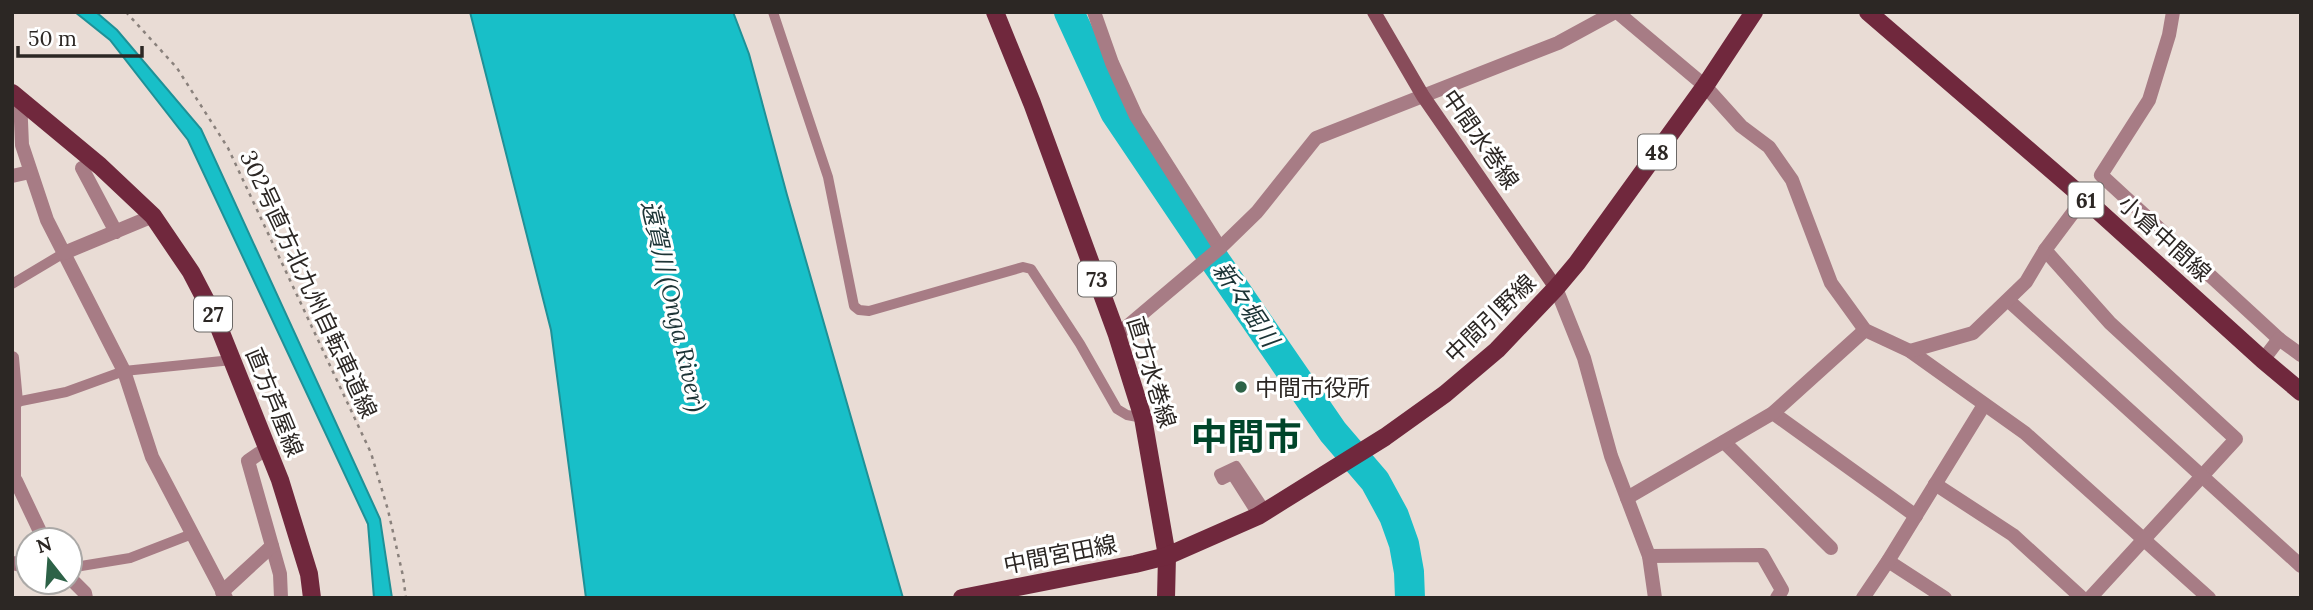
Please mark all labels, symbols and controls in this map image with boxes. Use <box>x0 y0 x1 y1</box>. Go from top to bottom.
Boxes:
scale bar <box>18 14 142 58</box>
text: 50 m <box>28 25 77 52</box>
street label: 中間水巻線 <box>1436 84 1526 194</box>
road number: 48 <box>1638 134 1676 170</box>
street label: 302号直方北九州自転車道線 <box>234 145 384 423</box>
road number: 61 <box>2068 182 2104 218</box>
street label: 小倉中間線 <box>2113 189 2217 287</box>
water label: 遠賀川 (Onga River) <box>635 197 713 415</box>
water label: 新々堀川 <box>1206 256 1287 355</box>
road number: 73 <box>1078 262 1116 296</box>
street label: 中間引野線 <box>1439 268 1541 368</box>
road number: 27 <box>194 296 232 332</box>
street label: 直方水巻線 <box>1121 313 1183 431</box>
street label: 直方芦屋線 <box>240 343 310 461</box>
place label: 中間市役所 <box>1255 373 1370 402</box>
marker: 中間市役所 <box>1233 379 1249 395</box>
district label: 中間市 <box>1191 413 1302 460</box>
north arrow <box>14 526 84 596</box>
street label: 中間宮田線 <box>1001 529 1119 579</box>
text: N <box>33 531 55 558</box>

